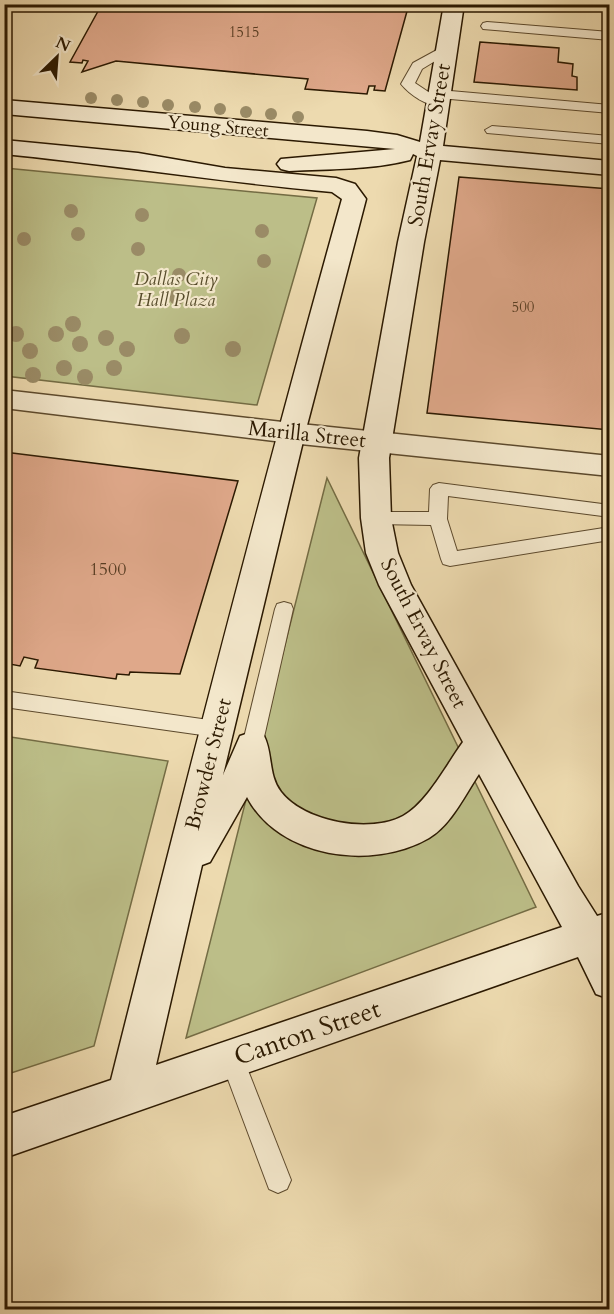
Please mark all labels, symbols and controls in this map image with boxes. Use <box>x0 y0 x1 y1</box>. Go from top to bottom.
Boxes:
house number: 1515 <box>229 22 259 42</box>
north arrow <box>27 27 87 87</box>
text: N <box>52 31 74 57</box>
street label: South Ervay Street <box>401 61 458 229</box>
street label: Young Street <box>166 110 270 143</box>
park label: Dallas City Hall Plaza <box>134 267 218 313</box>
house number: 500 <box>511 297 535 317</box>
street label: Marilla Street <box>247 414 368 455</box>
street label: South Ervay Street <box>373 553 474 714</box>
house number: 1500 <box>90 557 126 582</box>
street label: Browder Street <box>178 695 239 833</box>
street label: Canton Street <box>229 991 385 1074</box>

